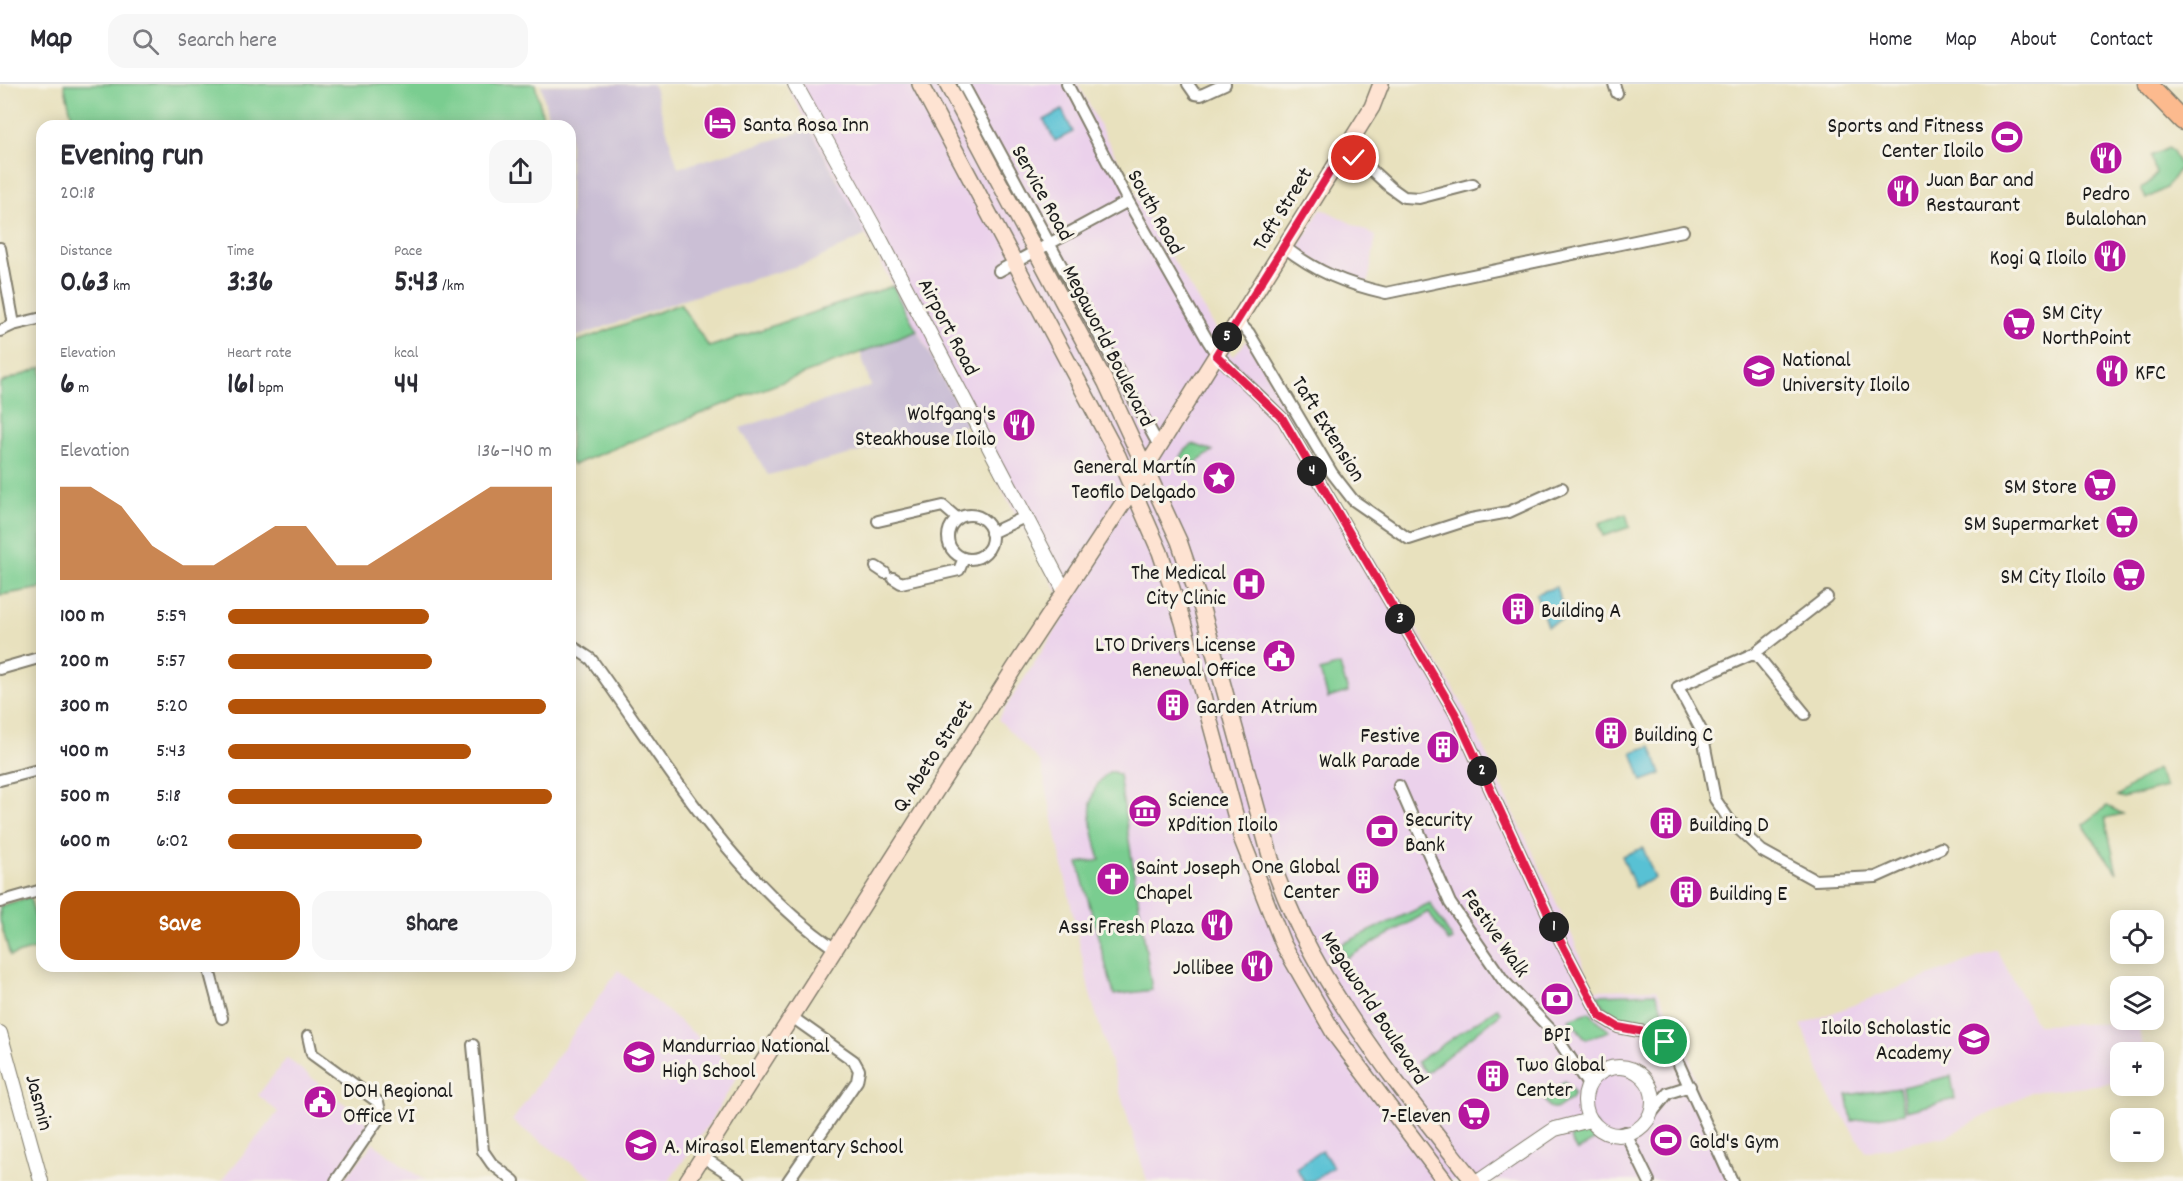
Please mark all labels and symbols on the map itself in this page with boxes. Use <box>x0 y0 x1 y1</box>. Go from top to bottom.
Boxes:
hotel icon: Santa Rosa Inn <box>702 105 738 141</box>
place label: Santa Rosa Inn <box>743 111 869 142</box>
place label: Sports and Fitness Center Iloilo <box>1828 112 1984 168</box>
sports icon: Sports and Fitness Center Iloilo <box>1989 119 2025 155</box>
pin <box>1328 132 1379 183</box>
street label: Service Road <box>1002 140 1080 247</box>
restaurant icon: Pedro Bulalohan <box>2088 140 2124 176</box>
street label: Taft Street <box>1246 162 1322 258</box>
street label: South Road <box>1118 164 1190 261</box>
place label: Juan Bar and Restaurant <box>1926 166 2034 222</box>
restaurant icon: Juan Bar and Restaurant <box>1885 173 1921 209</box>
place label: Pedro Bulalohan <box>2065 180 2147 236</box>
restaurant icon: Kogi Q Iloilo <box>2092 238 2128 274</box>
place label: Kogi Q Iloilo <box>1990 244 2087 275</box>
street label: Megaworld Boulevard <box>1053 260 1161 433</box>
street label: Airport Road <box>908 273 986 382</box>
place label: SM City NorthPoint <box>2042 299 2131 355</box>
supermarket icon: SM City NorthPoint <box>2001 306 2037 342</box>
pin: 5 <box>1212 322 1242 352</box>
place label: National University Iloilo <box>1782 346 1910 402</box>
school or university icon: National University Iloilo <box>1741 353 1777 389</box>
restaurant icon: KFC <box>2094 353 2130 389</box>
place label: KFC <box>2135 359 2166 390</box>
street label: Taft Extension <box>1282 371 1372 489</box>
place label: Wolfgang's Steakhouse Iloilo <box>855 400 996 456</box>
restaurant icon: Wolfgang's Steakhouse Iloilo <box>1001 407 1037 443</box>
place label: General Martín Teofilo Delgado <box>1071 453 1196 509</box>
pin: 4 <box>1297 456 1327 486</box>
place icon: General Martín Teofilo Delgado <box>1201 460 1237 496</box>
supermarket icon: SM Store <box>2082 467 2118 503</box>
place label: SM Store <box>2004 473 2077 504</box>
supermarket icon: SM Supermarket <box>2104 504 2140 540</box>
place label: SM Supermarket <box>1964 510 2099 541</box>
supermarket icon: SM City Iloilo <box>2111 557 2147 593</box>
place label: The Medical City Clinic <box>1131 559 1226 615</box>
place label: SM City Iloilo <box>2001 563 2106 594</box>
hospital icon: The Medical City Clinic <box>1231 566 1267 602</box>
building icon: Building A <box>1500 591 1536 627</box>
place label: Building A <box>1541 597 1621 628</box>
pin: 3 <box>1385 604 1415 634</box>
place label: LTO Drivers License Renewal Office <box>1095 631 1256 687</box>
public building icon: LTO Drivers License Renewal Office <box>1261 638 1297 674</box>
building icon: Garden Atrium <box>1155 687 1191 723</box>
place label: Garden Atrium <box>1196 693 1318 724</box>
street label: Q. Abeto Street <box>886 694 982 820</box>
building icon: Building C <box>1593 715 1629 751</box>
place label: Building C <box>1634 721 1713 752</box>
place label: Festive Walk Parade <box>1319 722 1420 778</box>
building icon: Festive Walk Parade <box>1425 729 1461 765</box>
pin: 2 <box>1467 756 1497 786</box>
place label: Science XPdition Iloilo <box>1168 786 1278 842</box>
museum icon: Science XPdition Iloilo <box>1127 793 1163 829</box>
building icon: Building D <box>1648 805 1684 841</box>
place label: Security Bank <box>1405 806 1473 862</box>
place label: Building D <box>1689 811 1769 842</box>
bank icon: Security Bank <box>1364 813 1400 849</box>
place label: One Global Center <box>1251 853 1341 909</box>
place label: Saint Joseph Chapel <box>1136 854 1240 910</box>
building icon: One Global Center <box>1345 860 1381 896</box>
church icon: Saint Joseph Chapel <box>1095 861 1131 897</box>
building icon: Building E <box>1668 874 1704 910</box>
place label: Building E <box>1709 880 1787 911</box>
street label: Festive Walk <box>1452 883 1536 985</box>
restaurant icon: Assi Fresh Plaza <box>1199 907 1235 943</box>
pin: 1 <box>1539 912 1569 942</box>
place label: Assi Fresh Plaza <box>1058 913 1195 944</box>
street label: Megaworld Boulevard <box>1312 926 1434 1092</box>
restaurant icon: Jollibee <box>1239 948 1275 984</box>
place label: Jollibee <box>1173 954 1234 985</box>
bank icon: BPI <box>1539 981 1575 1017</box>
place label: Iloilo Scholastic Academy <box>1821 1014 1952 1070</box>
pin <box>1639 1016 1690 1067</box>
place label: BPI <box>1543 1021 1571 1052</box>
school or university icon: Iloilo Scholastic Academy <box>1956 1021 1992 1057</box>
place label: Mandurriao National High School <box>662 1032 830 1088</box>
school or university icon: Mandurriao National High School <box>621 1039 657 1075</box>
place label: Two Global Center <box>1516 1051 1605 1107</box>
building icon: Two Global Center <box>1475 1058 1511 1094</box>
street label: Jasmin <box>15 1071 60 1134</box>
place label: DOH Regional Office VI <box>343 1077 453 1133</box>
public building icon: DOH Regional Office VI <box>302 1084 338 1120</box>
supermarket icon: 7-Eleven <box>1456 1096 1492 1132</box>
place label: 7-Eleven <box>1381 1102 1451 1133</box>
sports icon: Gold's Gym <box>1648 1122 1684 1158</box>
school or university icon: A. Mirasol Elementary School <box>623 1127 659 1163</box>
place label: Gold's Gym <box>1689 1128 1779 1159</box>
place label: A. Mirasol Elementary School <box>664 1133 903 1164</box>

